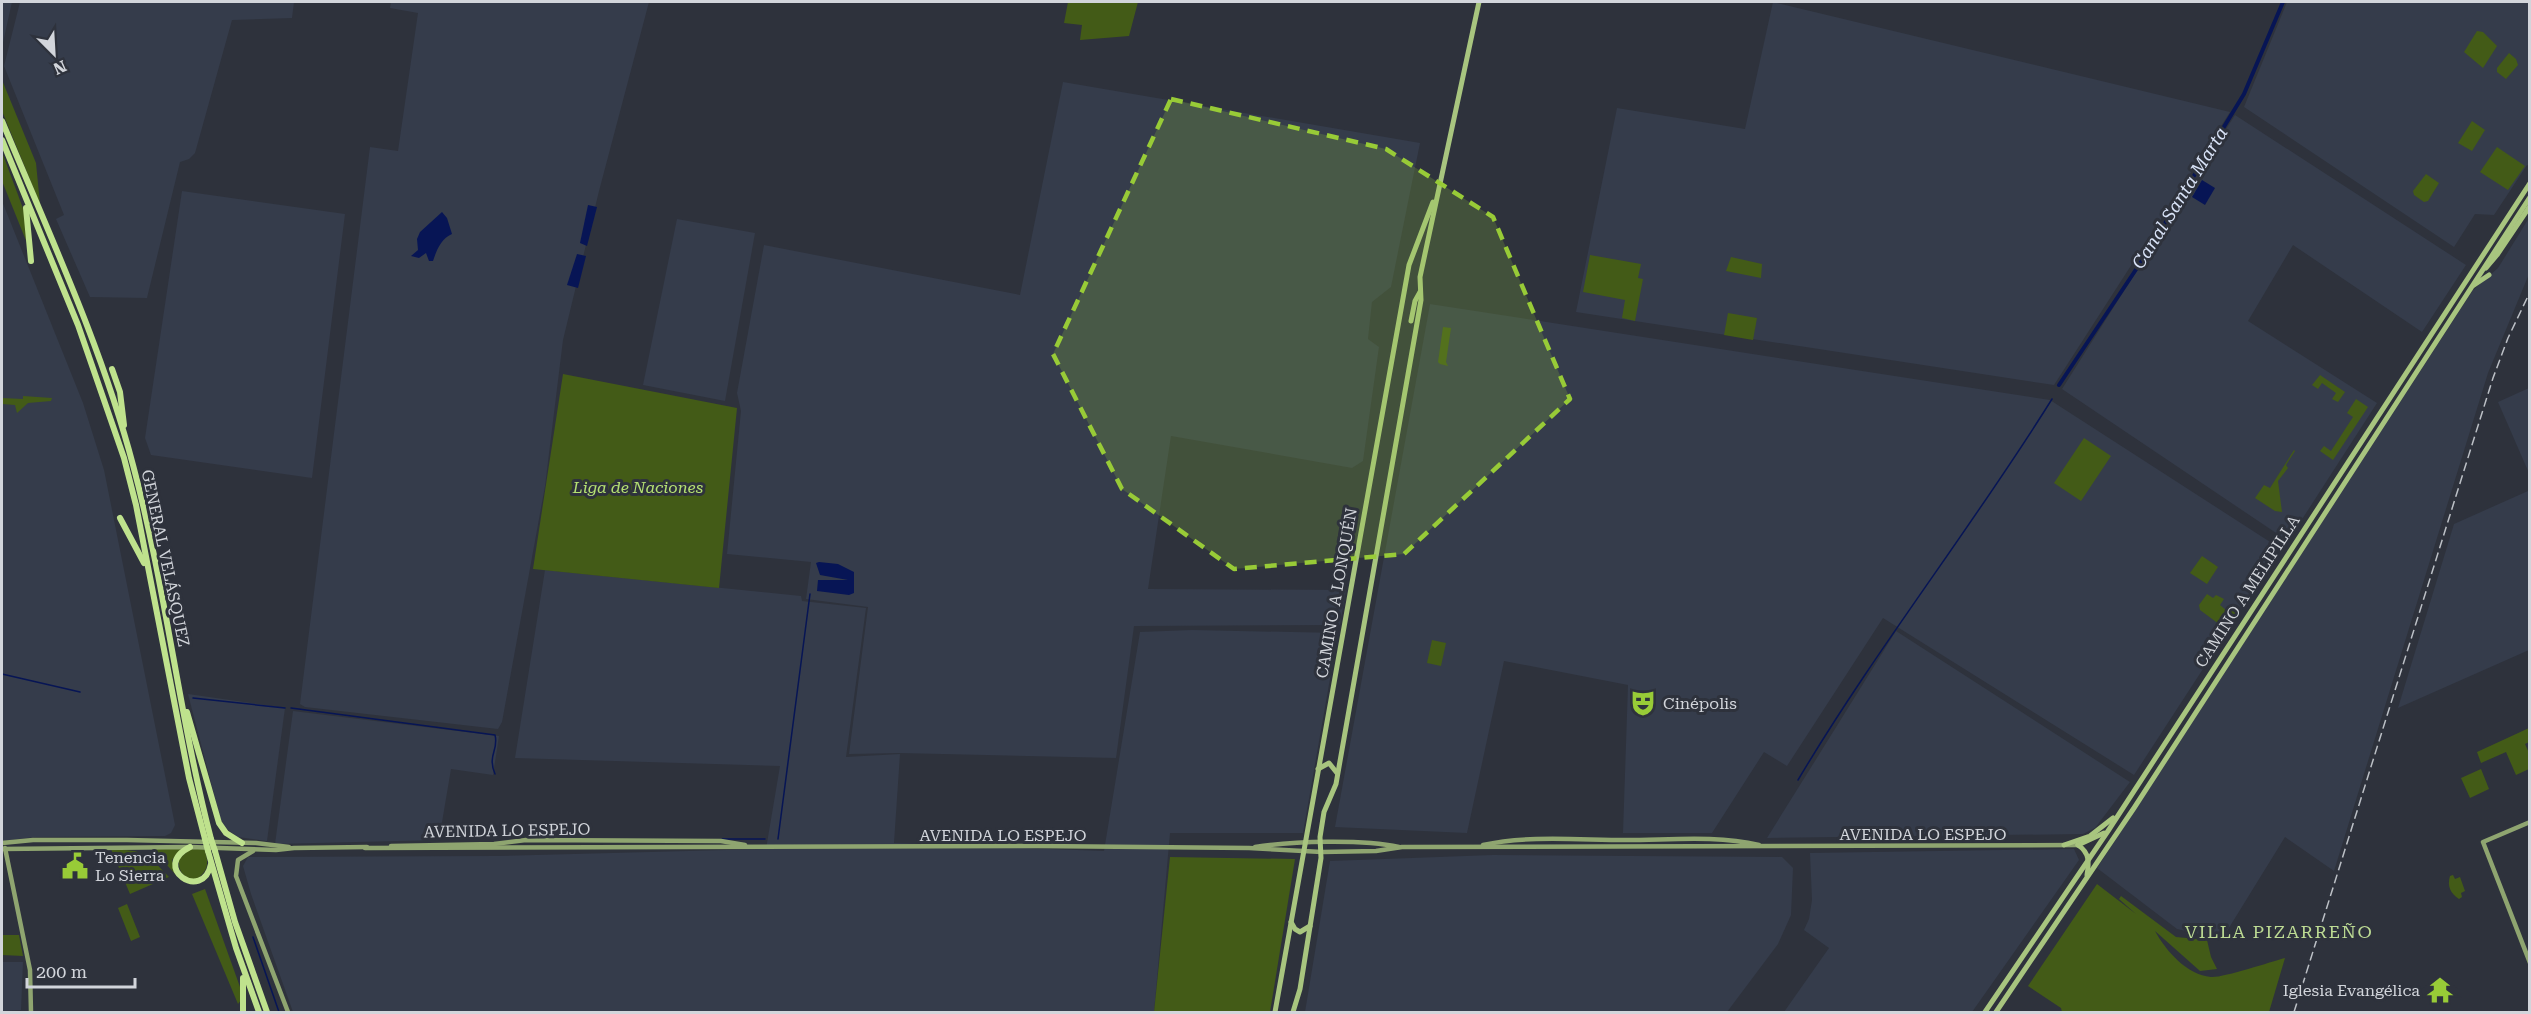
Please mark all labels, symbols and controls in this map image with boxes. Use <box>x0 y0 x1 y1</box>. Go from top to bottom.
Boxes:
north arrow <box>24 24 84 84</box>
text: N <box>50 56 69 78</box>
water label: Canal Santa Marta <box>2127 123 2232 273</box>
street label: GENERAL VELÁSQUEZ <box>137 468 194 648</box>
park label: Liga de Naciones <box>572 478 703 497</box>
street label: CAMINO A LONQUÉN <box>1312 506 1361 680</box>
street label: CAMINO A MELIPILLA <box>2191 511 2304 671</box>
theatre icon: Cinépolis <box>1628 688 1658 718</box>
place label: Cinépolis <box>1663 694 1737 713</box>
street label: AVENIDA LO ESPEJO <box>423 820 591 841</box>
street label: AVENIDA LO ESPEJO <box>1840 825 2006 844</box>
street label: AVENIDA LO ESPEJO <box>920 826 1086 845</box>
place label: Tenencia Lo Sierra <box>95 848 166 885</box>
public building icon: Tenencia Lo Sierra <box>60 851 90 881</box>
district label: VILLA PIZARREÑO <box>2185 921 2373 942</box>
scale bar <box>27 951 135 989</box>
text: 200 m <box>36 961 87 982</box>
temple icon: Iglesia Evangélica <box>2425 975 2455 1005</box>
place label: Iglesia Evangélica <box>2283 981 2420 1000</box>

